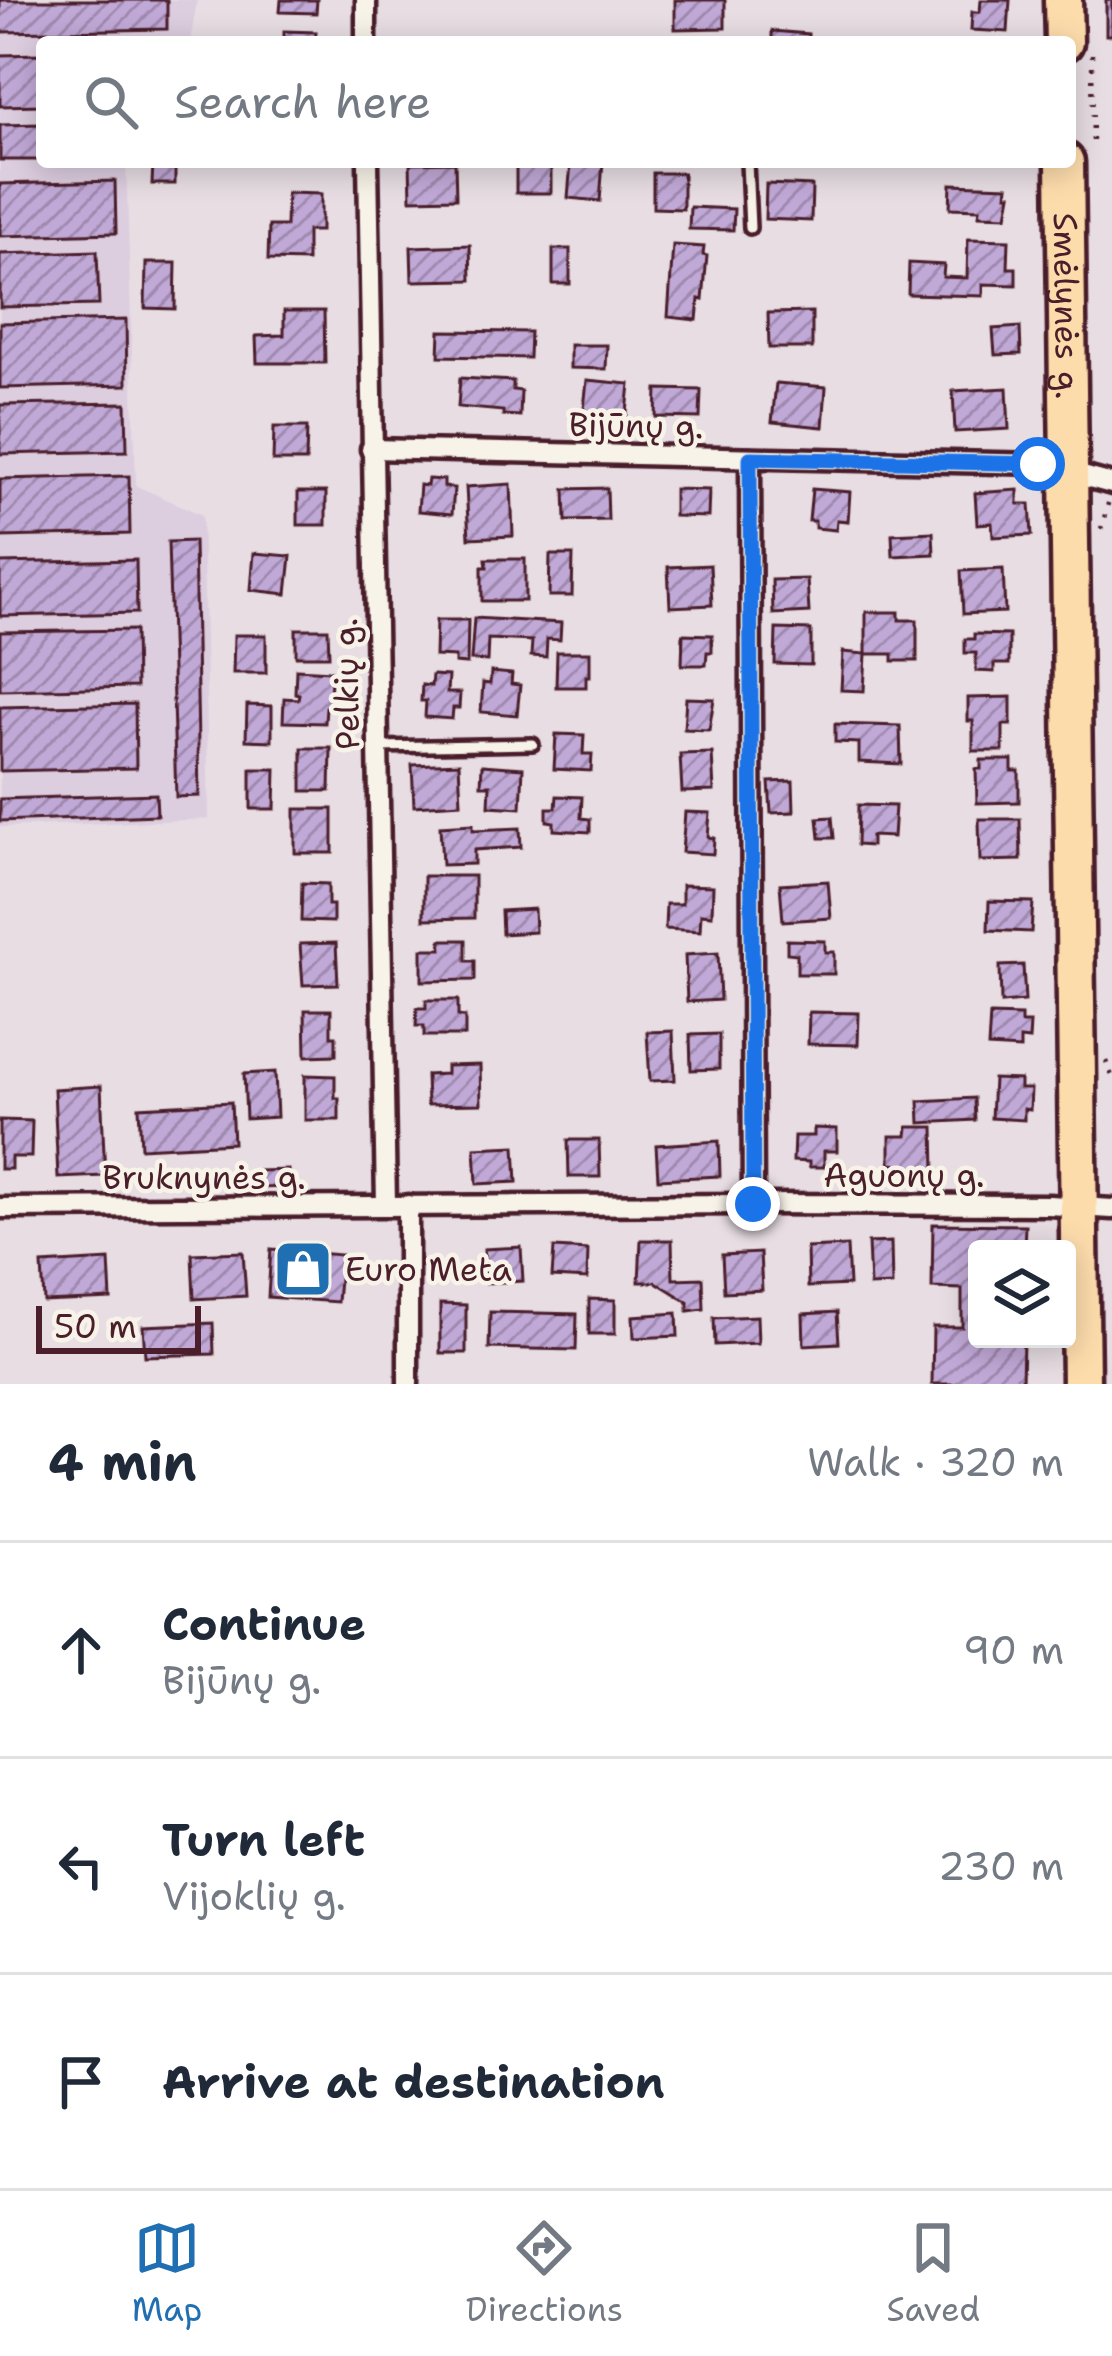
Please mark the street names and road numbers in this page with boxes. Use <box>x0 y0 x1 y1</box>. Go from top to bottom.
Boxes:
street label: Smėlynės g. <box>1043 212 1090 400</box>
street label: Bijūnų g. <box>568 402 704 449</box>
street label: Pelkių g. <box>323 618 370 750</box>
street label: Aguonų g. <box>823 1153 985 1198</box>
street label: Bruknynės g. <box>102 1155 306 1200</box>

